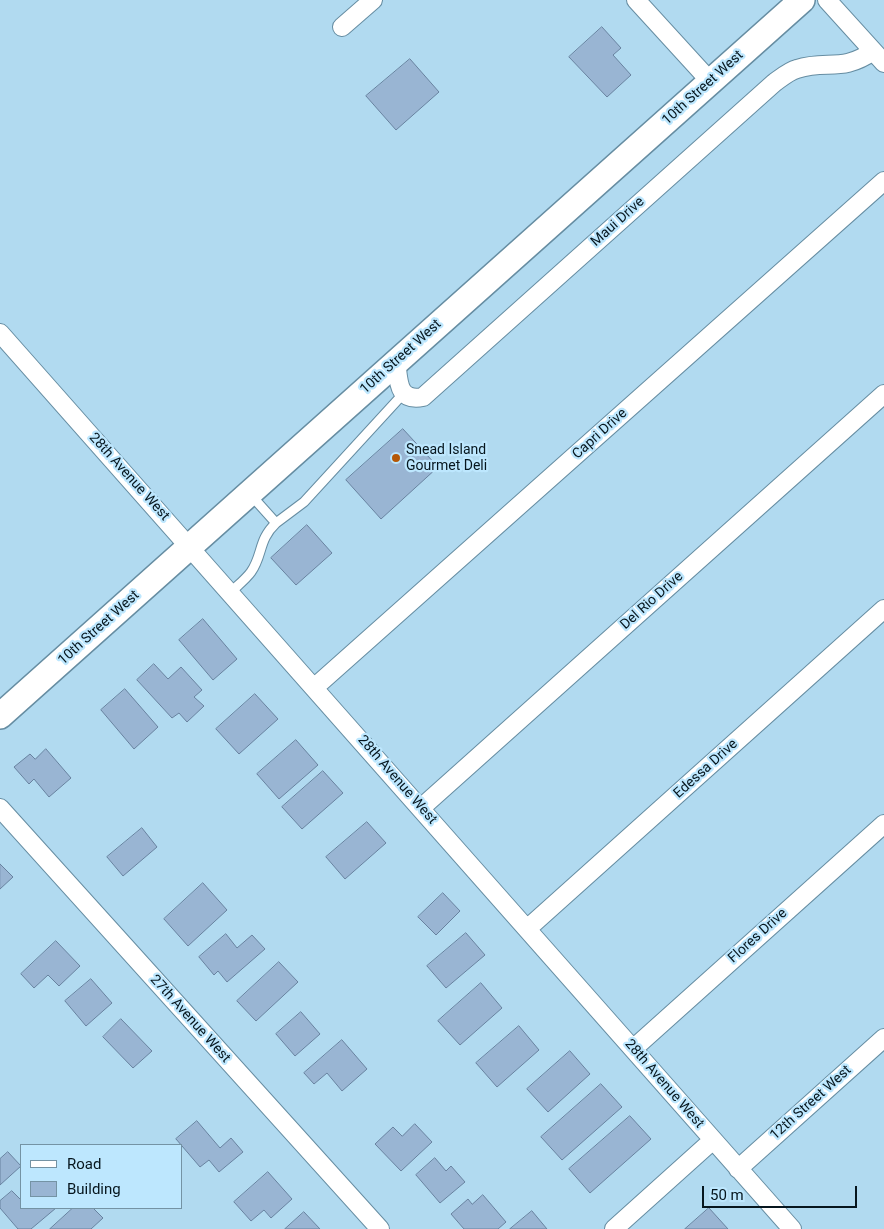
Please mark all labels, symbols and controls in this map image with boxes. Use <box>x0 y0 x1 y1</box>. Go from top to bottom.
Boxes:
street label: 10th Street West <box>659 47 747 129</box>
street label: Maui Drive <box>588 194 648 250</box>
street label: 10th Street West <box>357 316 445 398</box>
street label: Capri Drive <box>569 405 631 463</box>
street label: 28th Avenue West <box>85 430 173 524</box>
place label: Snead Island Gourmet Deli <box>406 442 487 474</box>
marker: Snead Island Gourmet Deli <box>390 452 402 464</box>
street label: Del Rio Drive <box>617 569 687 633</box>
street label: 10th Street West <box>55 587 143 669</box>
street label: 28th Avenue West <box>354 732 440 828</box>
street label: Edessa Drive <box>671 736 741 802</box>
street label: Flores Drive <box>725 905 791 967</box>
street label: 27th Avenue West <box>146 972 234 1066</box>
street label: 28th Avenue West <box>621 1036 707 1132</box>
street label: 12th Street West <box>767 1062 855 1144</box>
legend <box>20 1144 182 1209</box>
text: Road <box>67 1155 101 1173</box>
scale bar <box>704 1176 859 1208</box>
text: Building <box>67 1180 121 1198</box>
text: 50 m <box>710 1186 744 1204</box>

